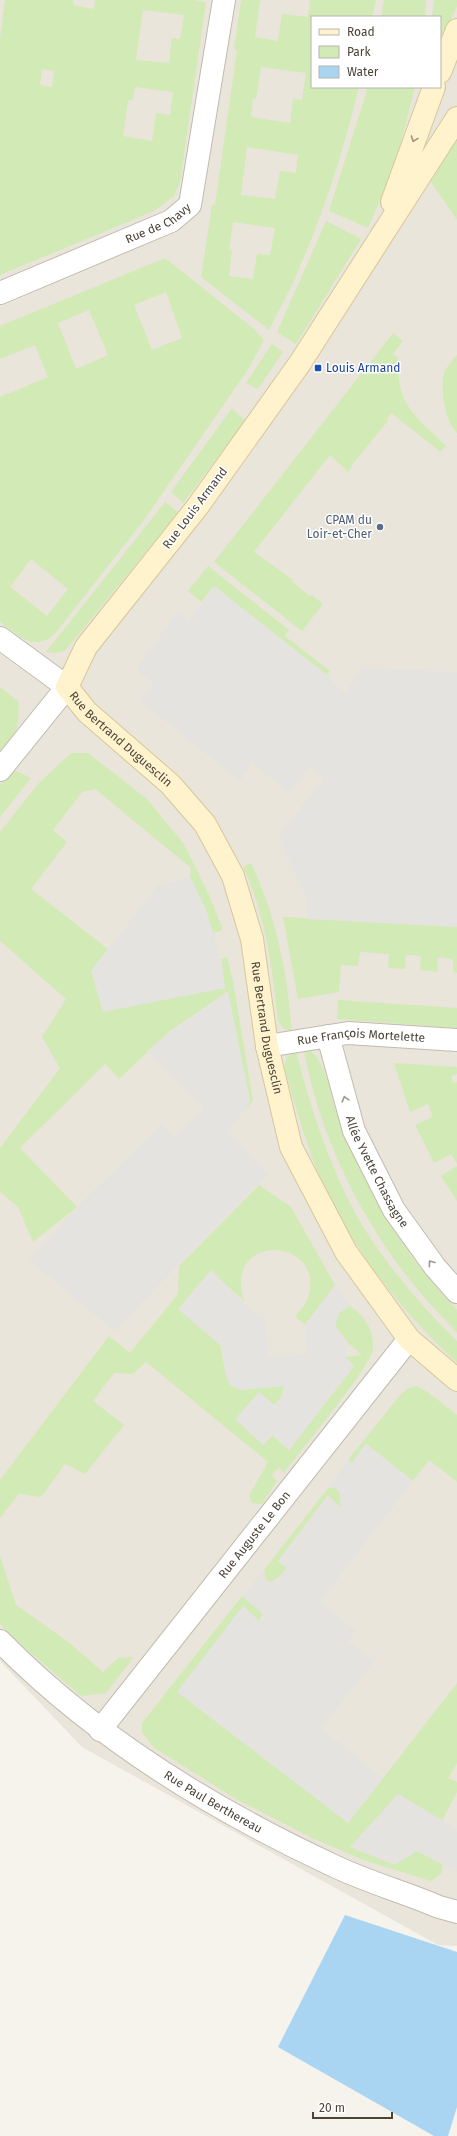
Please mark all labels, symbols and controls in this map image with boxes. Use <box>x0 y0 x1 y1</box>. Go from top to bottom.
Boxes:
legend <box>311 16 441 88</box>
text: Road <box>347 25 375 39</box>
text: Park <box>347 45 371 59</box>
text: Water <box>347 65 379 79</box>
one-way arrow <box>411 136 419 143</box>
street label: Rue de Chavy <box>123 200 194 246</box>
place label: Louis Armand <box>326 361 400 375</box>
marker: Louis Armand <box>313 363 323 373</box>
street label: Rue Louis Armand <box>160 465 230 551</box>
place label: CPAM du Loir-et-Cher <box>307 513 372 541</box>
marker: CPAM du Loir-et-Cher <box>375 522 385 532</box>
street label: Rue Bertrand Duguesclin <box>66 689 175 790</box>
street label: Rue Bertrand Duguesclin <box>248 961 285 1096</box>
street label: Rue François Mortelette <box>296 1026 426 1048</box>
one-way arrow <box>341 1096 350 1103</box>
street label: Allée Yvette Chassagne <box>343 1114 411 1230</box>
one-way arrow <box>429 1260 436 1267</box>
street label: Rue Auguste Le Bon <box>216 1488 293 1581</box>
street label: Rue Paul Berthereau <box>162 1768 265 1836</box>
scale bar <box>313 2094 392 2120</box>
text: 20 m <box>319 2101 345 2115</box>

